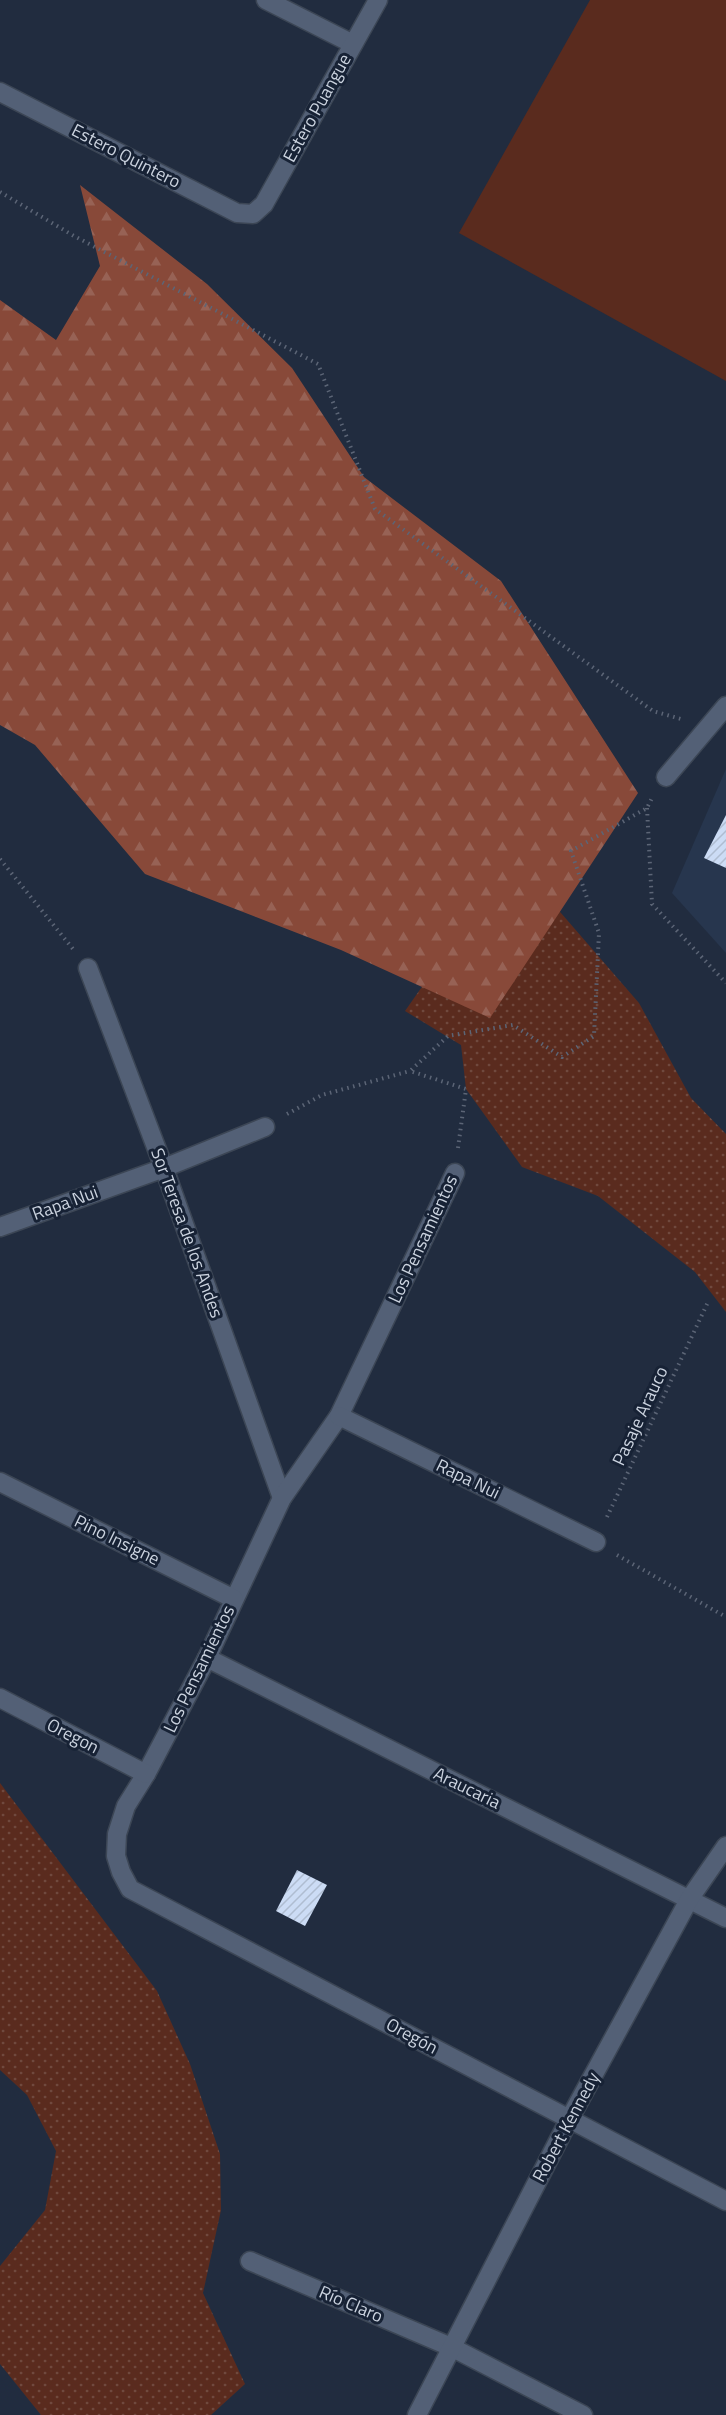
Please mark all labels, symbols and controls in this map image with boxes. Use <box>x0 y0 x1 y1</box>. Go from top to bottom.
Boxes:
street label: Estero Puangue <box>276 49 357 167</box>
street label: Estero Quintero <box>67 116 185 195</box>
street label: Sor Teresa de los Andes <box>144 1144 231 1321</box>
street label: Los Pensamientos <box>381 1170 464 1307</box>
street label: Rapa Nui <box>28 1178 102 1227</box>
street label: Pasaje Arauco <box>605 1362 674 1470</box>
street label: Rapa Nui <box>432 1451 505 1506</box>
street label: Pino Insigne <box>70 1507 165 1572</box>
street label: Los Pensamientos <box>156 1600 241 1737</box>
street label: Oregon <box>42 1711 104 1760</box>
street label: Araucaria <box>429 1760 505 1815</box>
street label: Oregón <box>381 2011 443 2060</box>
street label: Robert Kennedy <box>525 2067 606 2187</box>
street label: Río Claro <box>315 2278 387 2329</box>

